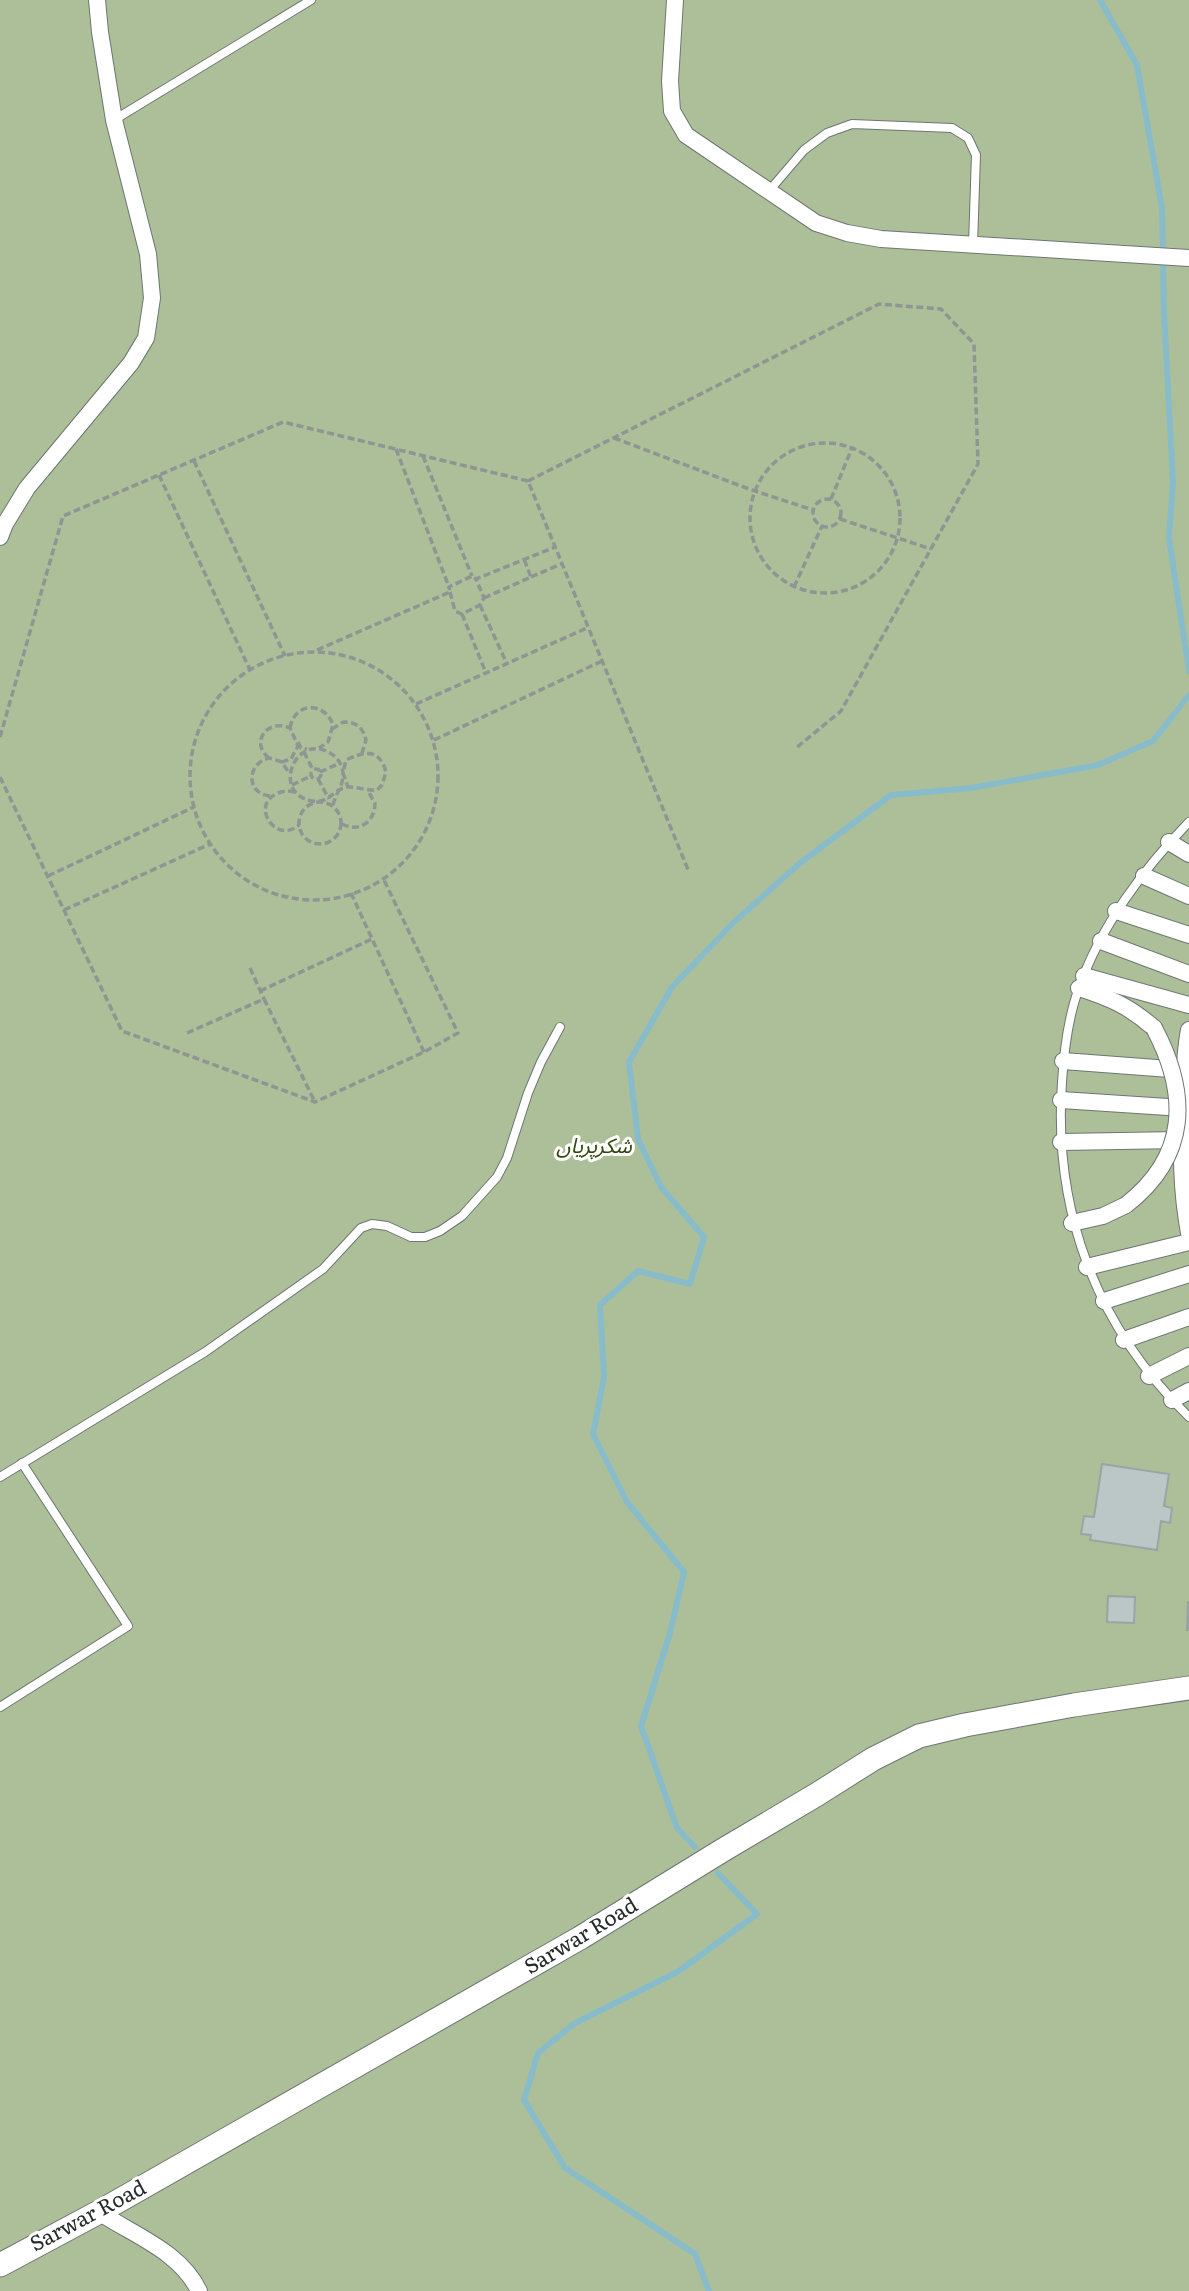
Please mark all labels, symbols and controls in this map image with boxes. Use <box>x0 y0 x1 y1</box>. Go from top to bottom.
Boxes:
park label: شکرپریاں <box>556 1128 632 1160</box>
street label: Sarwar Road <box>517 1888 642 1980</box>
street label: Sarwar Road <box>23 2170 150 2257</box>

